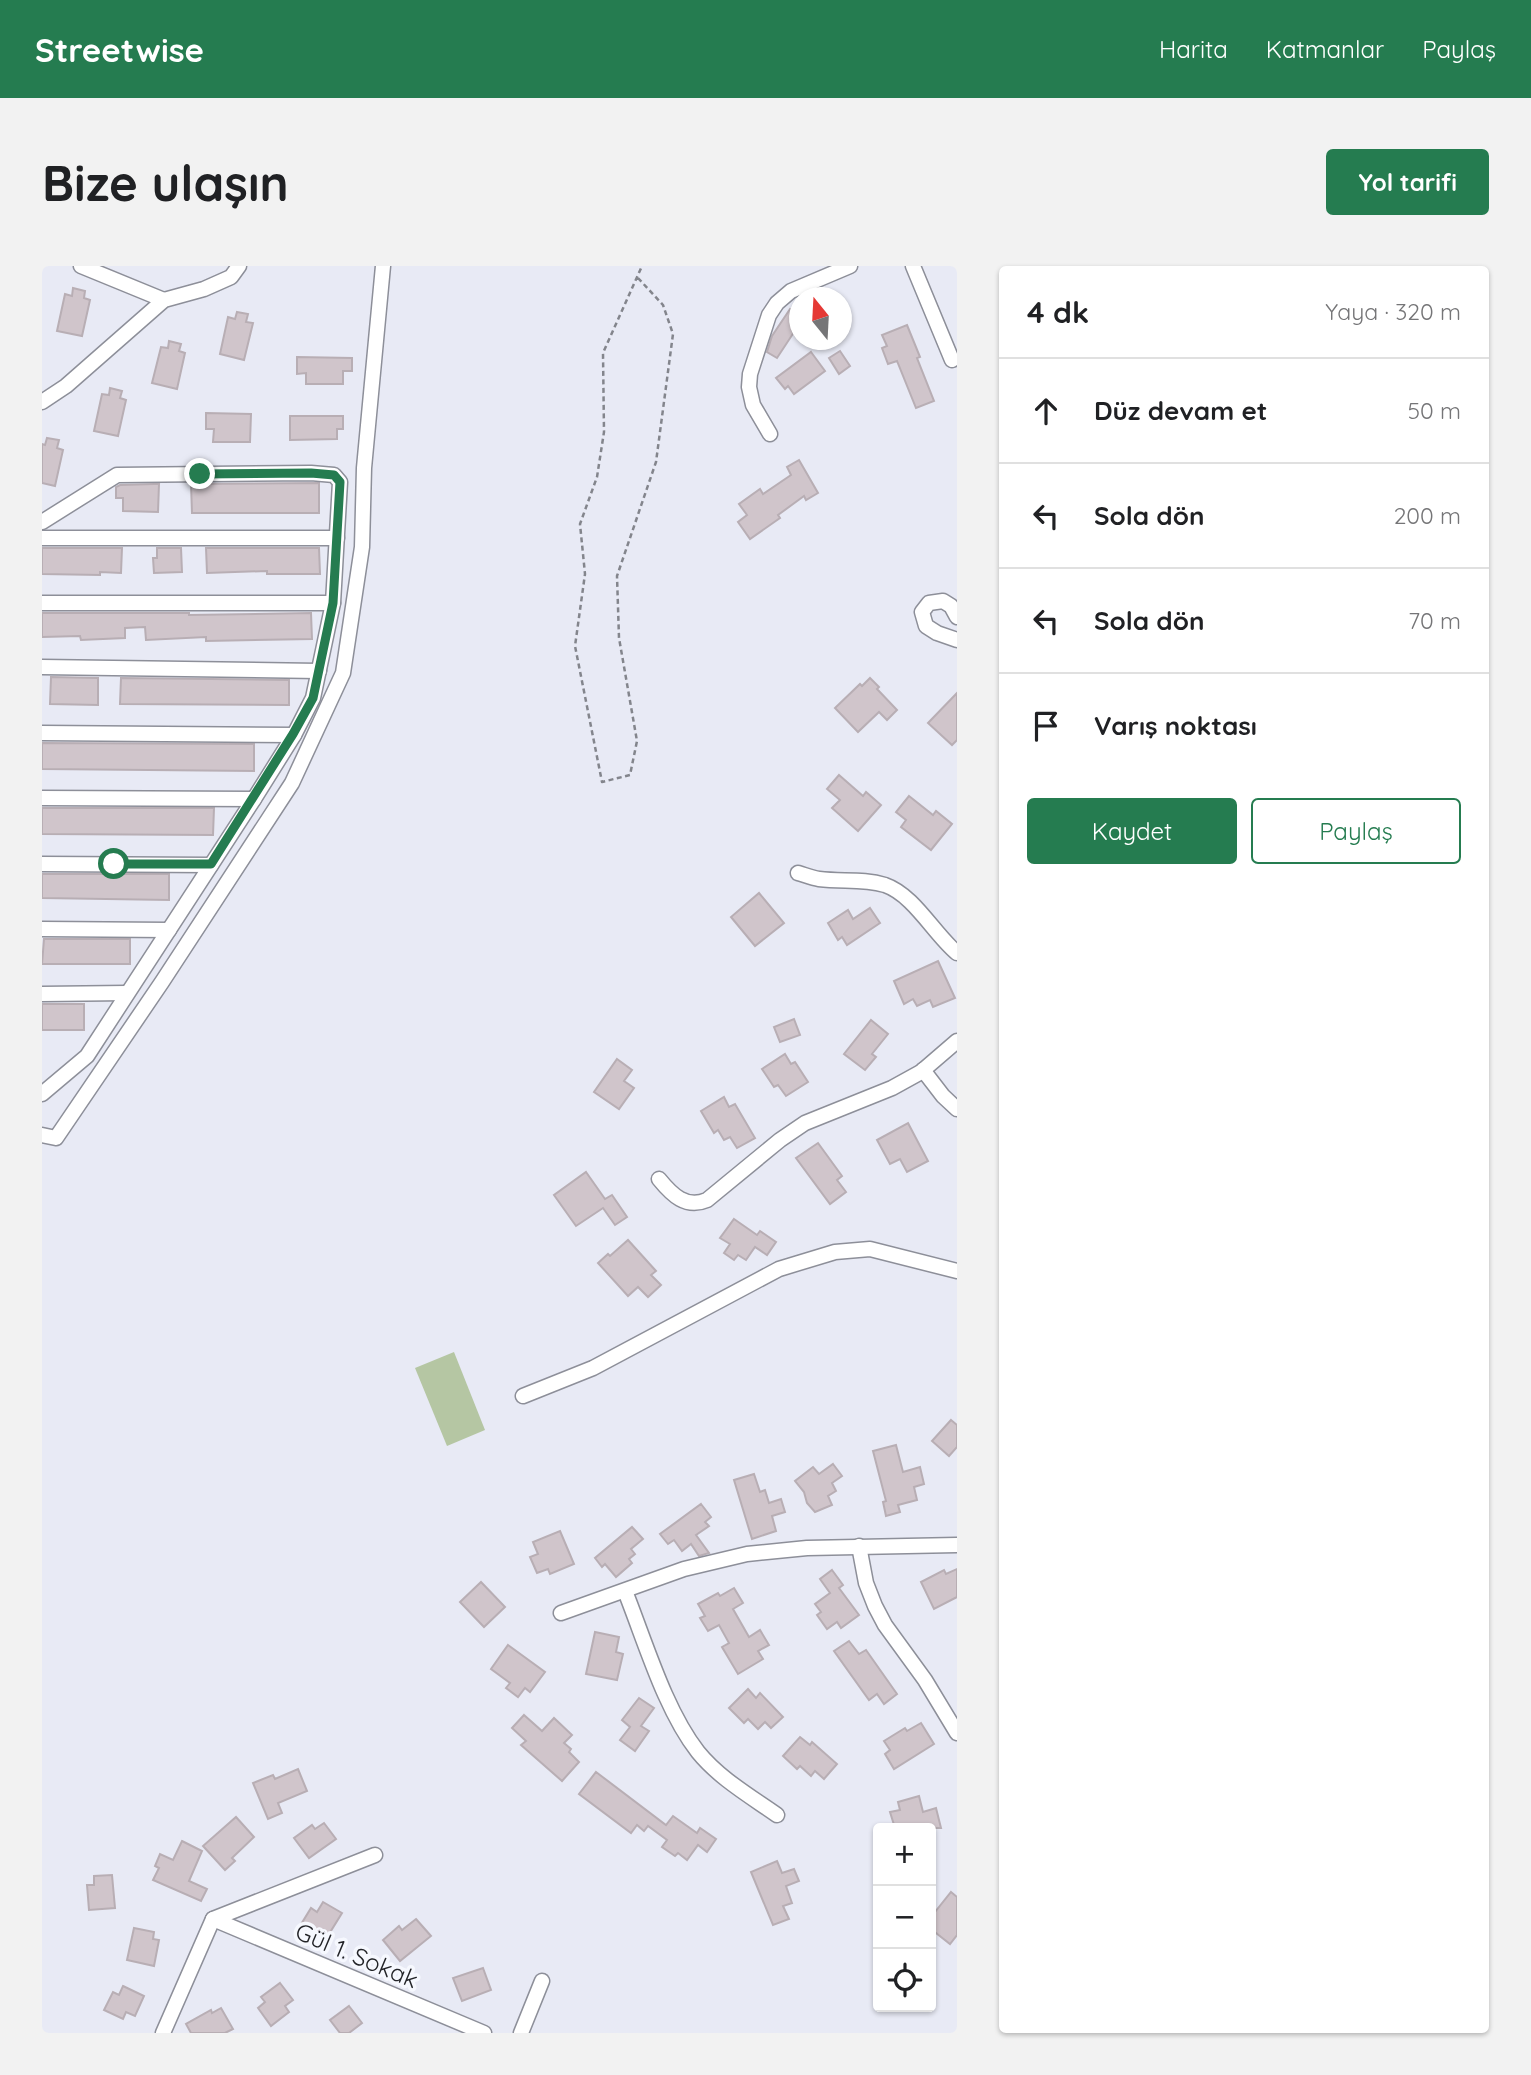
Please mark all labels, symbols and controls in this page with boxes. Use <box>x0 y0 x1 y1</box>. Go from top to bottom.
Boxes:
text: Streetwise <box>35 29 204 70</box>
text: Harita <box>1159 34 1228 64</box>
text: Katmanlar <box>1266 34 1384 64</box>
text: Paylaş <box>1422 34 1496 64</box>
button: Yol tarifi <box>1326 149 1489 215</box>
text: Bize ulaşın <box>42 152 289 213</box>
north arrow <box>789 287 852 350</box>
text: 4 dk <box>1027 293 1089 331</box>
text: Yaya · 320 m <box>1325 297 1461 326</box>
icon: ahead <box>1027 392 1065 430</box>
text: Düz devam et <box>1094 394 1267 427</box>
text: 50 m <box>1408 396 1461 425</box>
route end <box>184 458 215 489</box>
icon: left <box>1027 497 1065 535</box>
text: Sola dön <box>1094 499 1204 532</box>
text: 200 m <box>1394 501 1461 530</box>
icon: left <box>1027 602 1065 640</box>
text: Sola dön <box>1094 604 1204 637</box>
text: 70 m <box>1408 606 1461 635</box>
icon: arrive <box>1027 707 1065 745</box>
text: Varış noktası <box>1094 709 1257 742</box>
button: Kaydet <box>1027 798 1237 864</box>
button: Paylaş <box>1251 798 1461 864</box>
route start <box>98 848 129 879</box>
map controls <box>873 1823 936 2012</box>
button: + <box>873 1823 936 1886</box>
button: − <box>873 1886 936 1949</box>
street label: Gül 1. Sokak <box>291 1916 423 1994</box>
button: locate <box>873 1949 936 2012</box>

